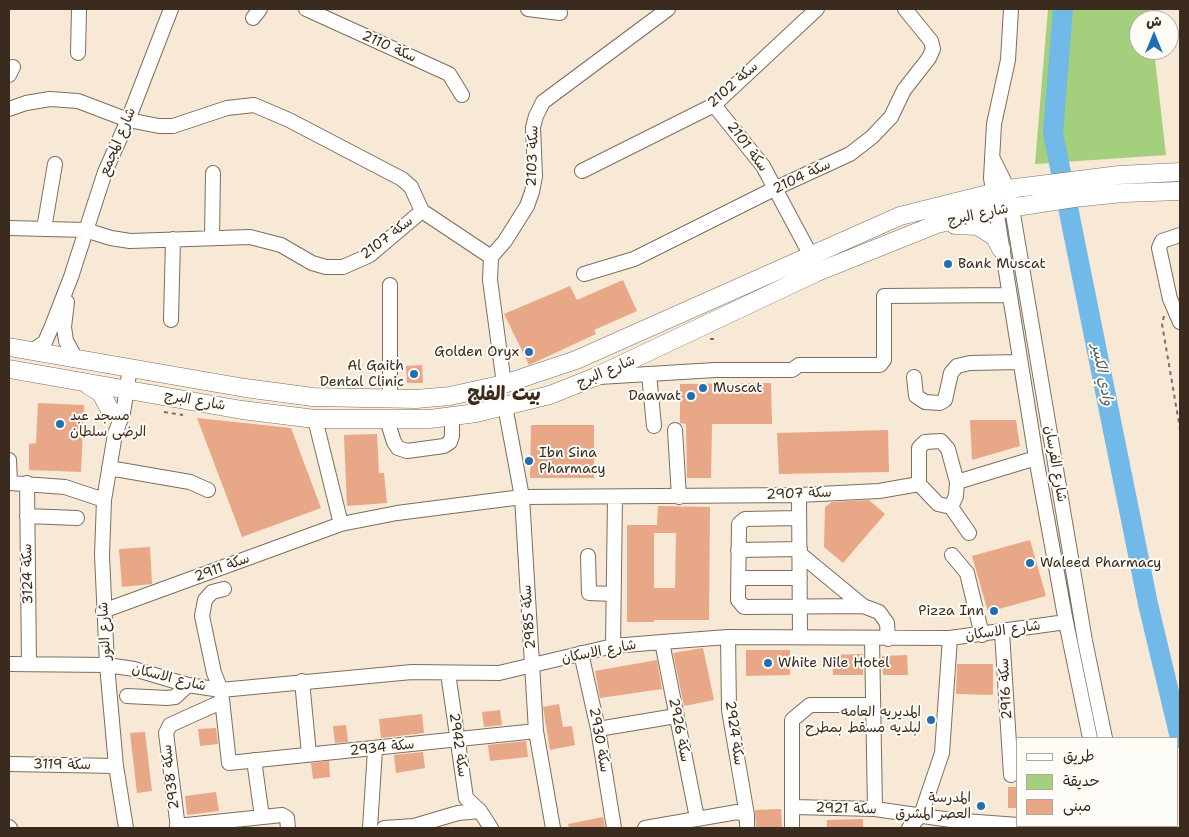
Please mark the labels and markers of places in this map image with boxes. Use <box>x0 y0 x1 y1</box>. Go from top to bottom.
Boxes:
place label: Bank Muscat <box>958 256 1046 272</box>
marker: Bank Muscat <box>942 258 954 270</box>
place label: Golden Oryx <box>434 344 519 360</box>
marker: Golden Oryx <box>523 346 535 358</box>
place label: Al Gaith Dental Clinic <box>320 358 404 391</box>
marker: Al Gaith Dental Clinic <box>408 368 420 380</box>
place label: Muscat <box>713 380 762 396</box>
marker: Muscat <box>697 382 709 394</box>
place label: Daawat <box>628 388 681 404</box>
marker: Daawat <box>685 390 697 402</box>
place label: مسجد عبد الرضى سلطان <box>70 408 146 441</box>
marker: مسجد عبد الرضى سلطان <box>54 418 66 430</box>
place label: Ibn Sina Pharmacy <box>539 445 606 478</box>
marker: Ibn Sina Pharmacy <box>523 455 535 467</box>
place label: Waleed Pharmacy <box>1040 555 1161 571</box>
marker: Waleed Pharmacy <box>1024 557 1036 569</box>
place label: Pizza Inn <box>918 603 984 619</box>
marker: Pizza Inn <box>988 605 1000 617</box>
place label: White Nile Hotel <box>778 655 890 671</box>
marker: White Nile Hotel <box>762 657 774 669</box>
place label: المديريه العامه لبلديه مسقط بمطرح <box>805 704 921 736</box>
marker: المديريه العامه لبلديه مسقط بمطرح <box>925 714 937 726</box>
place label: المدرسة العصر المشرق <box>895 790 971 822</box>
marker: المدرسة العصر المشرق <box>975 800 987 812</box>

